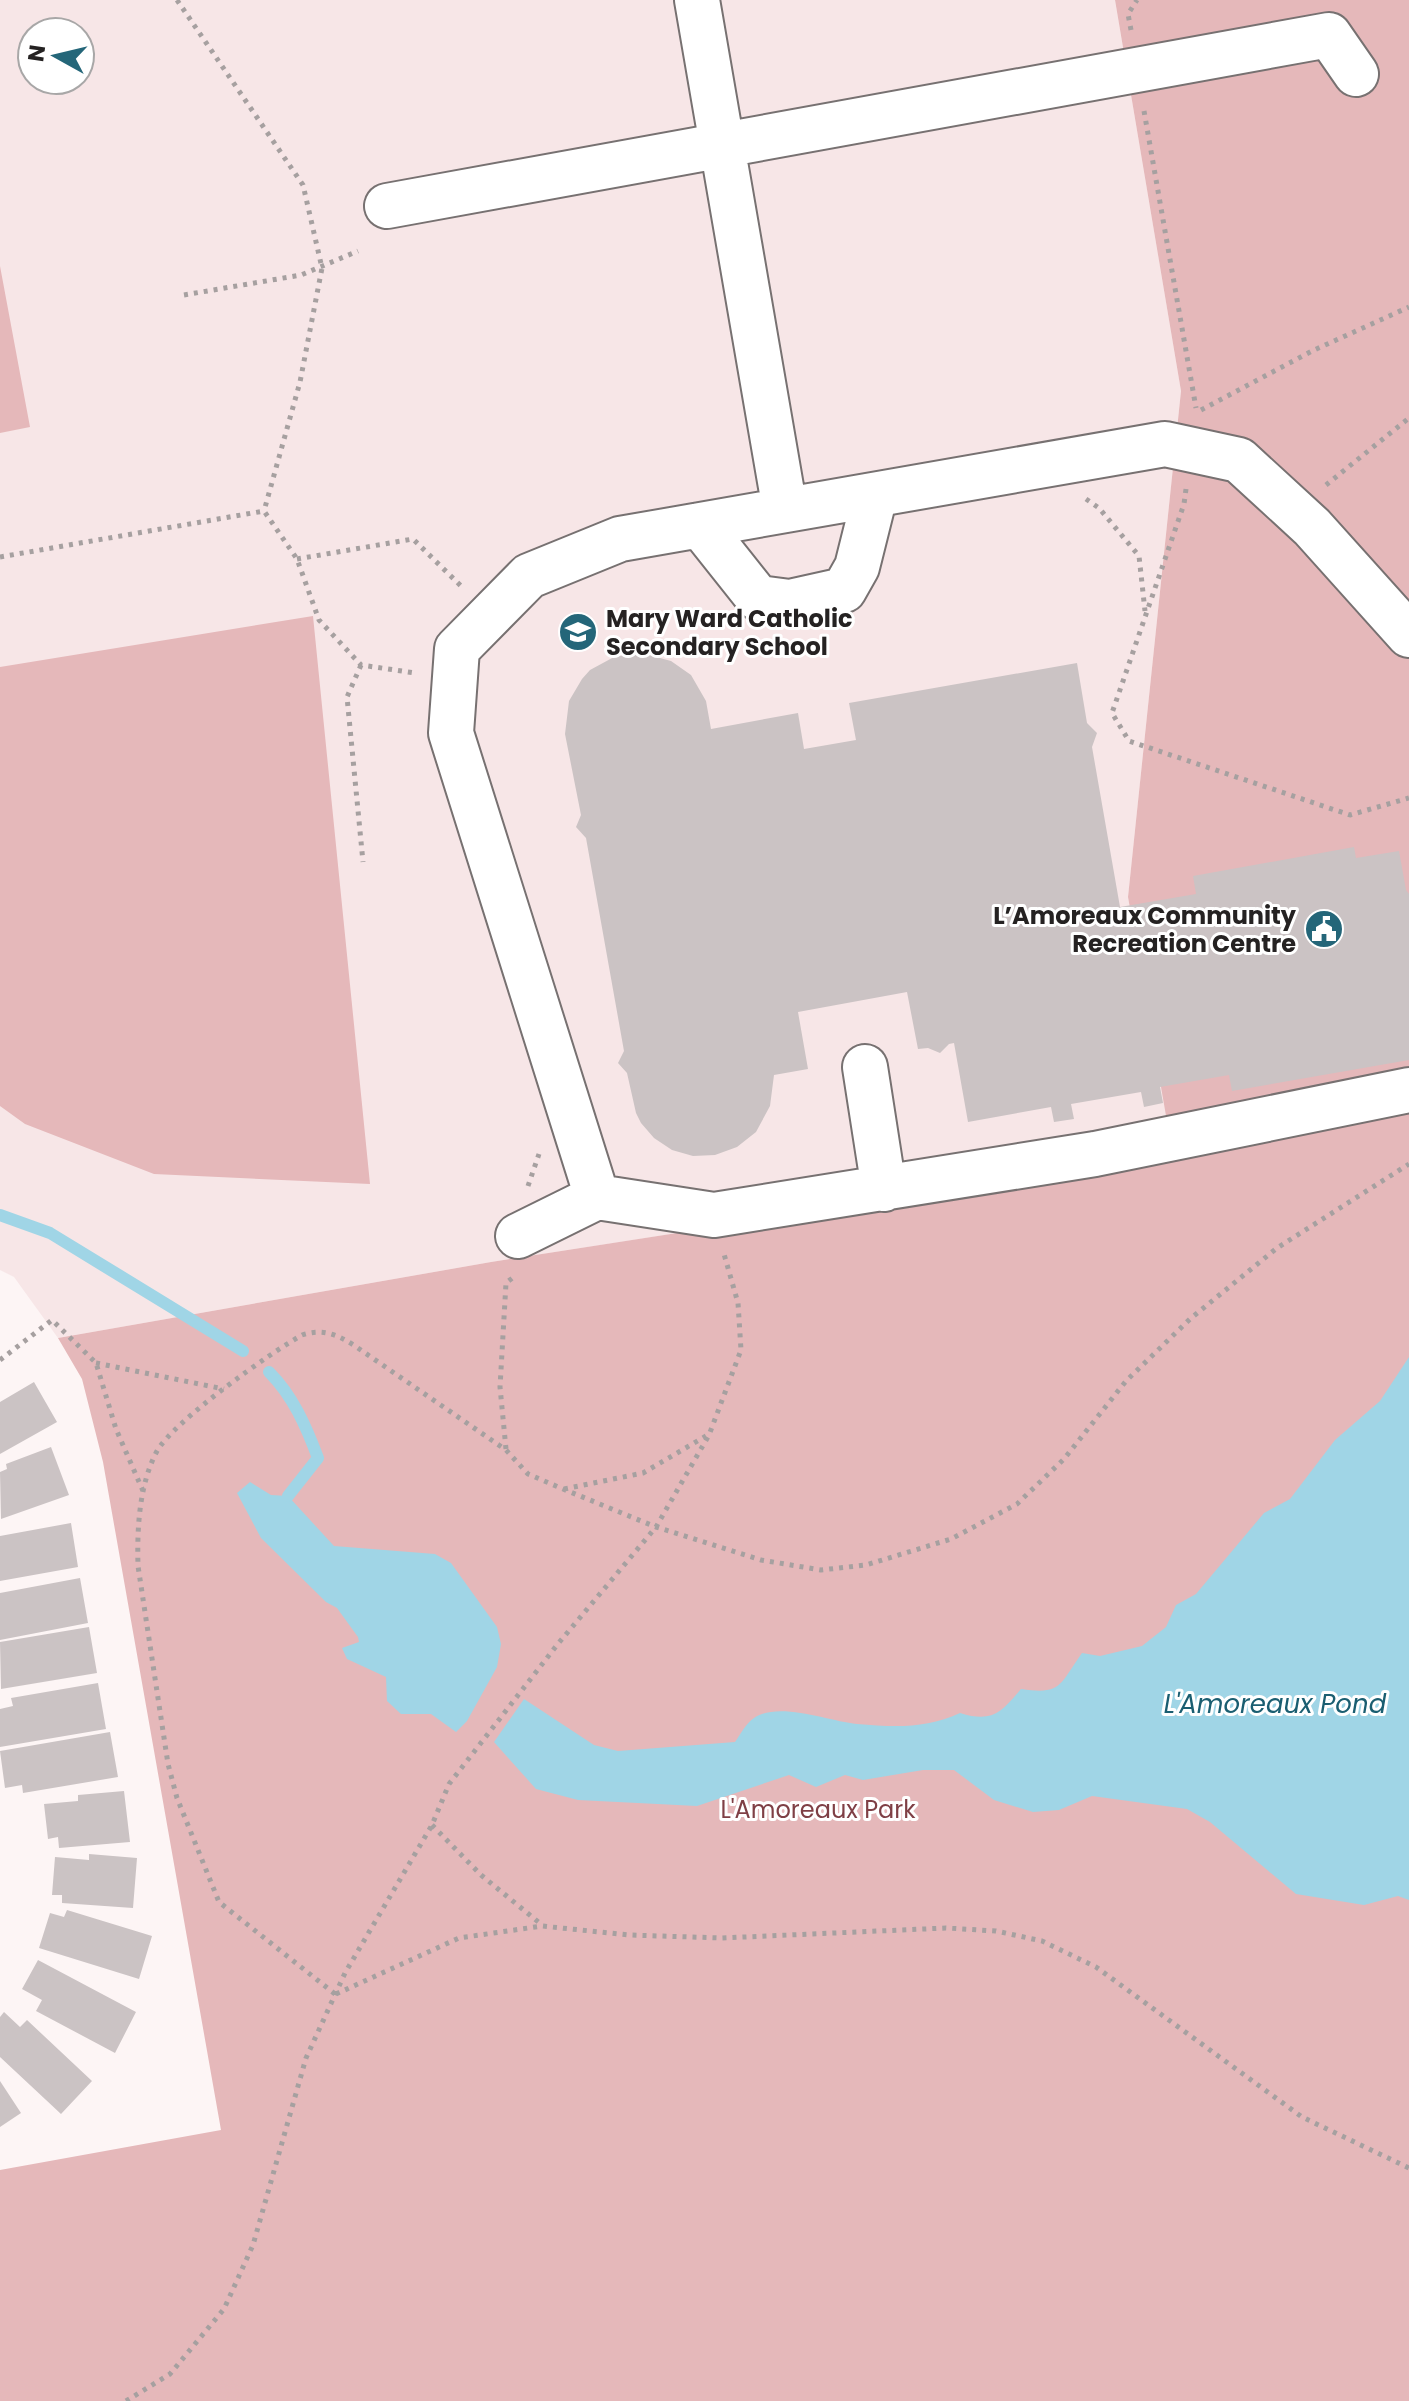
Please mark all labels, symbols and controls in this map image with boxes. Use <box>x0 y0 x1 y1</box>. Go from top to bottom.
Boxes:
north arrow <box>16 16 96 96</box>
text: N <box>20 43 53 64</box>
place label: Mary Ward Catholic Secondary School <box>606 602 853 663</box>
school or university icon: Mary Ward Catholic Secondary School <box>557 611 599 653</box>
place label: L’Amoreaux Community Recreation Centre <box>993 899 1297 960</box>
public building icon: L’Amoreaux Community Recreation Centre <box>1303 908 1345 950</box>
water label: L'Amoreaux Pond <box>1164 1686 1387 1722</box>
park label: L'Amoreaux Park <box>720 1793 916 1826</box>

